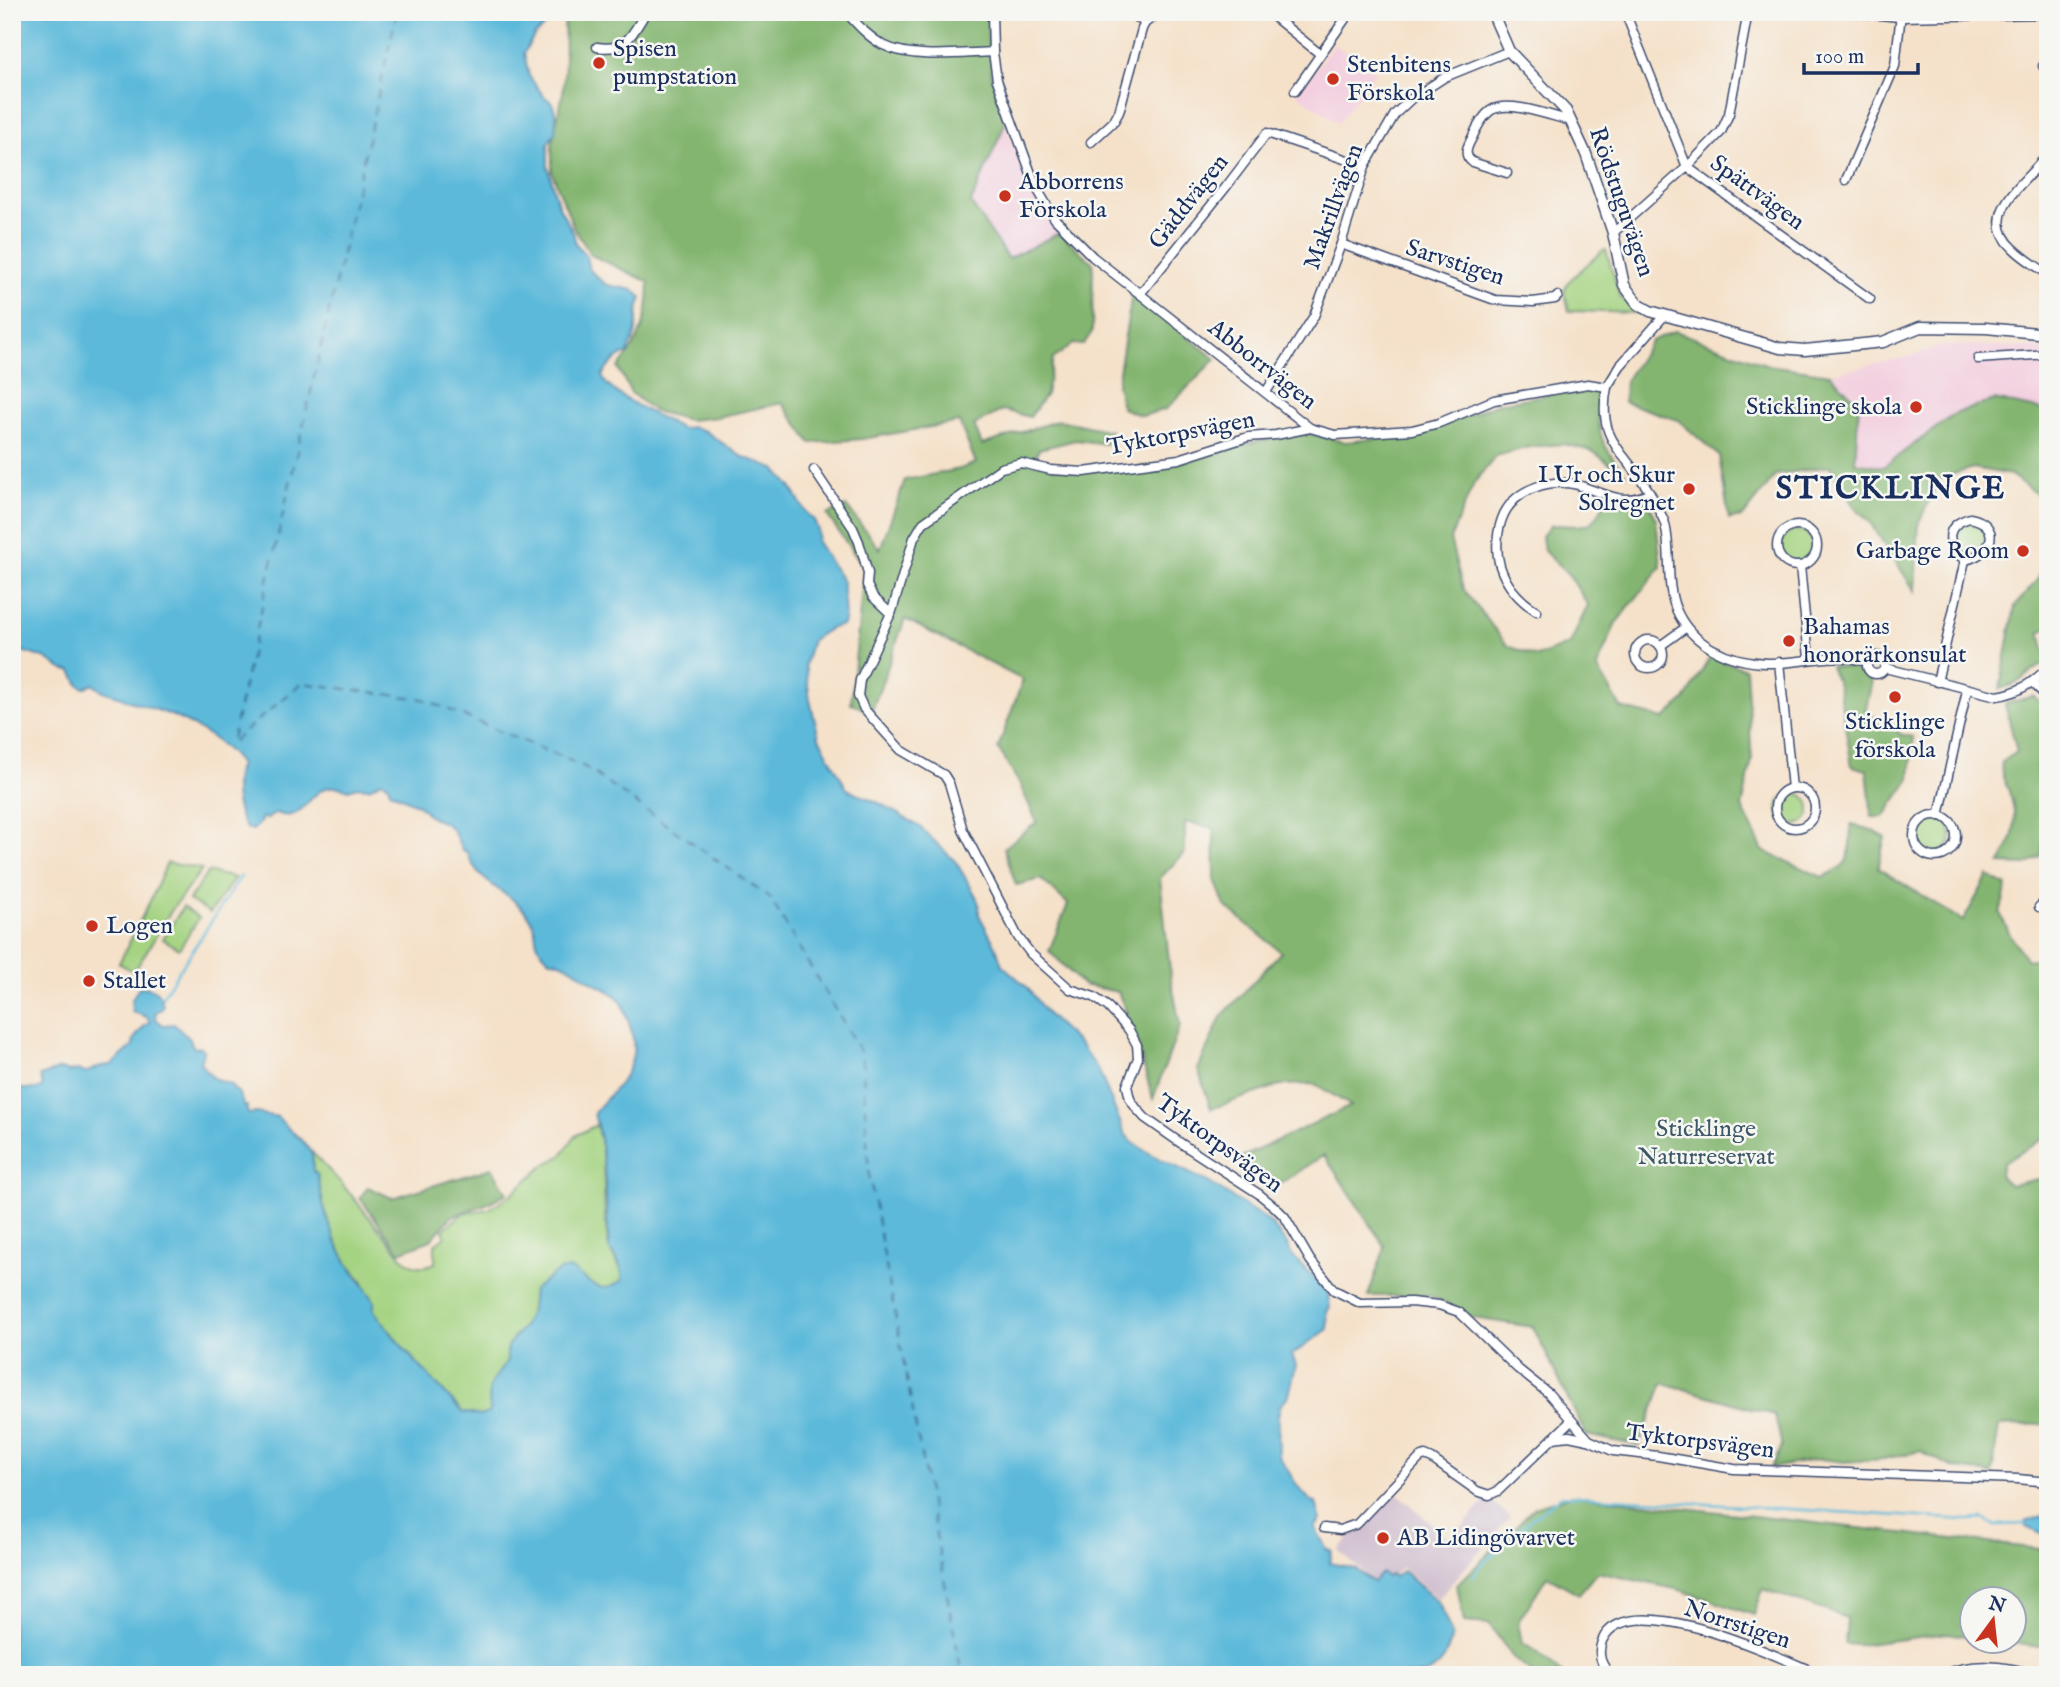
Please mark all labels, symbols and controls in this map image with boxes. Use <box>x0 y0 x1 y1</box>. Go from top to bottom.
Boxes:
scale bar <box>1804 32 1918 76</box>
place label: Spisen pumpstation <box>613 34 737 93</box>
text: 100 m <box>1815 44 1864 71</box>
place label: Stenbitens Förskola <box>1347 50 1451 109</box>
marker: Spisen pumpstation <box>591 55 607 71</box>
marker: Stenbitens Förskola <box>1325 71 1341 87</box>
street label: Rödstuguvägen <box>1581 123 1661 281</box>
street label: Makrillvägen <box>1297 140 1371 274</box>
street label: Gäddvägen <box>1142 148 1236 256</box>
street label: Spättvägen <box>1703 148 1811 238</box>
place label: Abborrens Förskola <box>1018 167 1124 226</box>
marker: Abborrens Förskola <box>997 188 1013 204</box>
street label: Sarvstigen <box>1402 232 1509 294</box>
street label: Abborrvägen <box>1200 312 1323 417</box>
place label: Sticklinge skola <box>1746 392 1903 423</box>
marker: Sticklinge skola <box>1908 399 1924 415</box>
street label: Tyktorpsvägen <box>1105 404 1258 463</box>
place label: I Ur och Skur Solregnet <box>1538 460 1675 519</box>
district label: STICKLINGE <box>1776 469 2006 510</box>
marker: I Ur och Skur Solregnet <box>1681 481 1697 497</box>
place label: Garbage Room <box>1856 536 2009 567</box>
marker: Garbage Room <box>2015 543 2031 559</box>
place label: Bahamas honorärkonsulat <box>1803 612 1966 671</box>
marker: Bahamas honorärkonsulat <box>1781 633 1797 649</box>
marker: Sticklinge förskola <box>1887 689 1903 705</box>
place label: Sticklinge förskola <box>1845 707 1945 766</box>
place label: Logen <box>106 911 173 942</box>
marker: Logen <box>84 918 100 934</box>
place label: Stallet <box>103 966 166 997</box>
marker: Stallet <box>81 973 97 989</box>
street label: Tyktorpsvägen <box>1149 1087 1289 1201</box>
park label: Sticklinge Naturreservat <box>1637 1114 1775 1173</box>
street label: Tyktorpsvägen <box>1624 1417 1776 1467</box>
place label: AB Lidingövarvet <box>1396 1523 1575 1554</box>
marker: AB Lidingövarvet <box>1375 1530 1391 1546</box>
north arrow <box>1958 1586 2028 1656</box>
text: N <box>1985 1592 2008 1619</box>
street label: Norrstigen <box>1680 1593 1795 1657</box>

